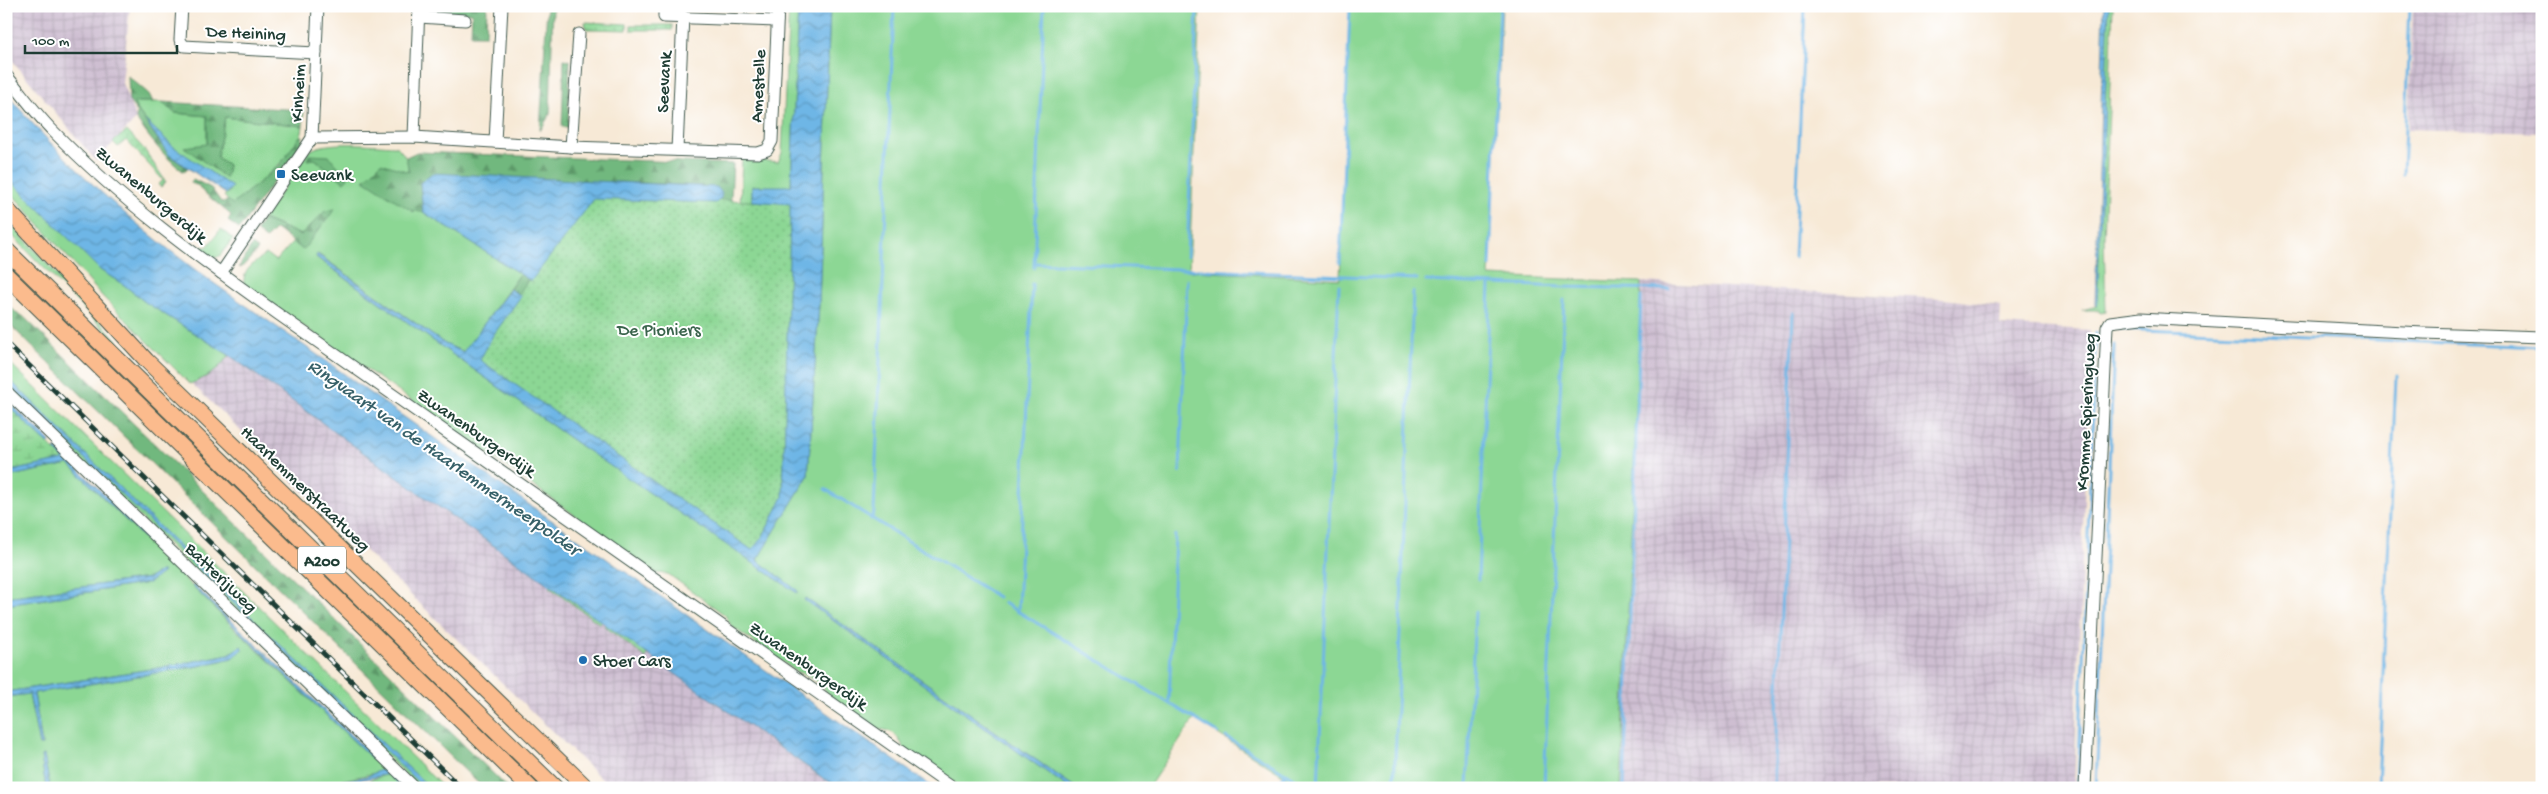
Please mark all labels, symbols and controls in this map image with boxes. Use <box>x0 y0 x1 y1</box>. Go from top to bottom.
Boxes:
scale bar <box>25 22 178 54</box>
street label: De Heining <box>204 22 286 47</box>
text: 100 m <box>31 33 70 51</box>
street label: Amestelle <box>747 48 772 123</box>
street label: Seevank <box>653 49 678 113</box>
street label: Kinheim <box>287 63 312 123</box>
street label: Zwanenburgerdijk <box>90 143 212 250</box>
place label: Seevank <box>291 166 354 187</box>
marker: Seevank <box>275 168 287 180</box>
park label: De Pioniers <box>616 321 702 342</box>
street label: Kromme Spieringweg <box>2073 333 2102 491</box>
water label: Ringvaart van de Haarlemmermeerpolder <box>302 356 587 565</box>
street label: Zwanenburgerdijk <box>412 385 541 484</box>
street label: Haarlemmerstraatweg <box>235 422 374 557</box>
street label: Batterijweg <box>179 539 261 618</box>
road number: A200 <box>298 546 346 574</box>
street label: Zwanenburgerdijk <box>744 618 873 717</box>
place label: Stoer Cars <box>593 652 672 673</box>
marker: Stoer Cars <box>577 654 589 666</box>

